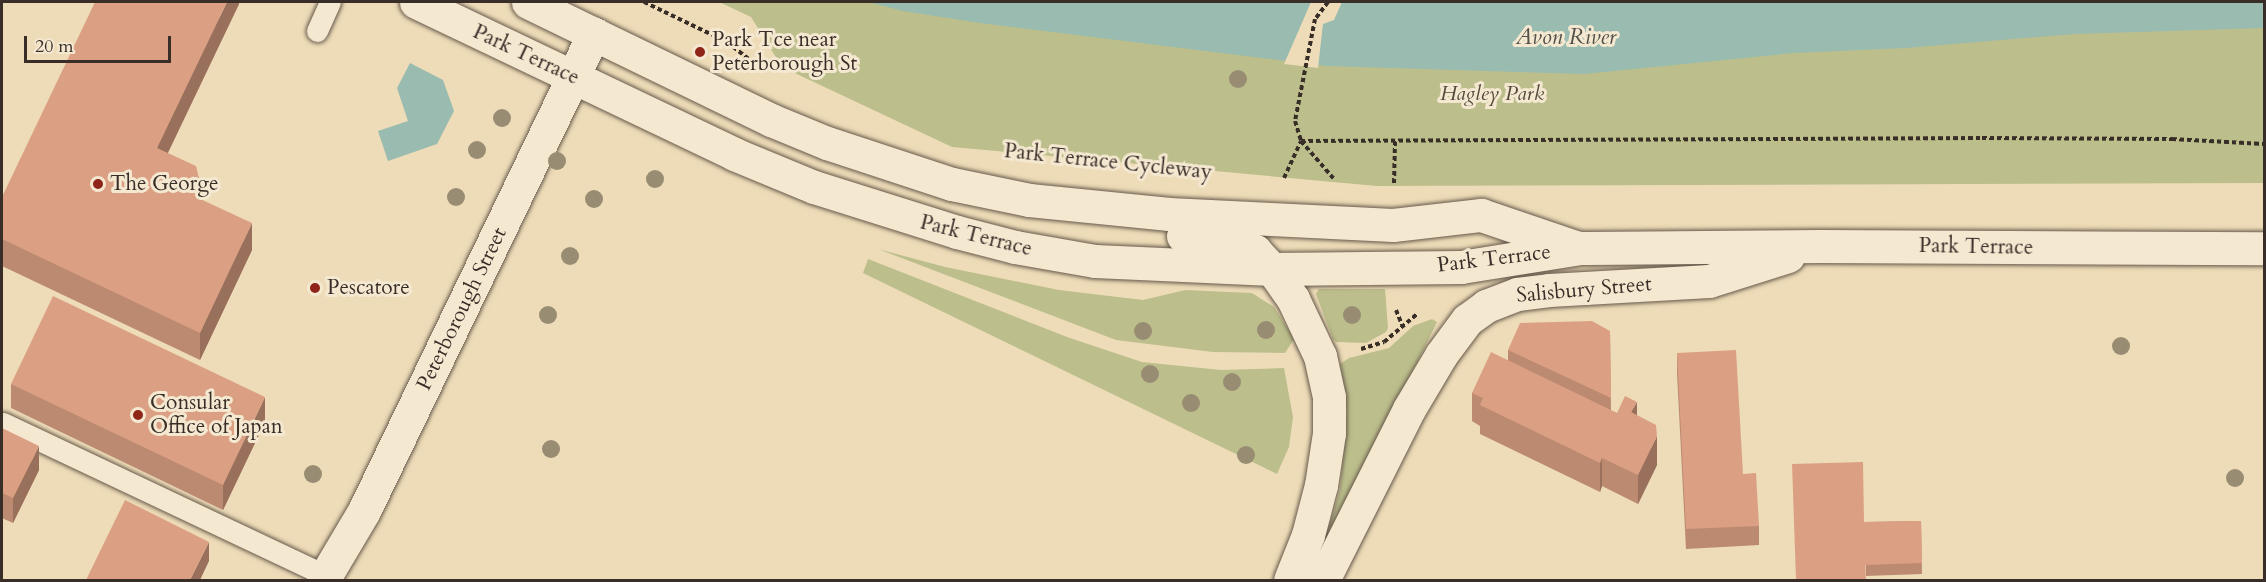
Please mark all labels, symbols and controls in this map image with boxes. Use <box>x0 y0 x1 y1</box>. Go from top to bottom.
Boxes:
street label: Park Terrace <box>469 19 583 91</box>
scale bar <box>27 24 174 62</box>
water label: Avon River <box>1516 25 1616 51</box>
place label: Park Tce near Peterborough St <box>712 27 857 77</box>
text: 20 m <box>35 34 74 59</box>
marker: Park Tce near Peterborough St <box>693 45 707 59</box>
park label: Hagley Park <box>1440 81 1544 107</box>
street label: Park Terrace Cycleway <box>1003 139 1213 185</box>
place label: The George <box>110 171 219 197</box>
marker: The George <box>91 177 105 191</box>
street label: Park Terrace <box>917 210 1035 262</box>
street label: Peterborough Street <box>412 223 512 395</box>
street label: Park Terrace <box>1919 233 2033 261</box>
street label: Park Terrace <box>1436 240 1552 278</box>
street label: Salisbury Street <box>1515 272 1653 308</box>
place label: Pescatore <box>327 275 410 301</box>
marker: Pescatore <box>308 281 322 295</box>
place label: Consular Office of Japan <box>150 390 283 440</box>
marker: Consular Office of Japan <box>131 408 145 422</box>

